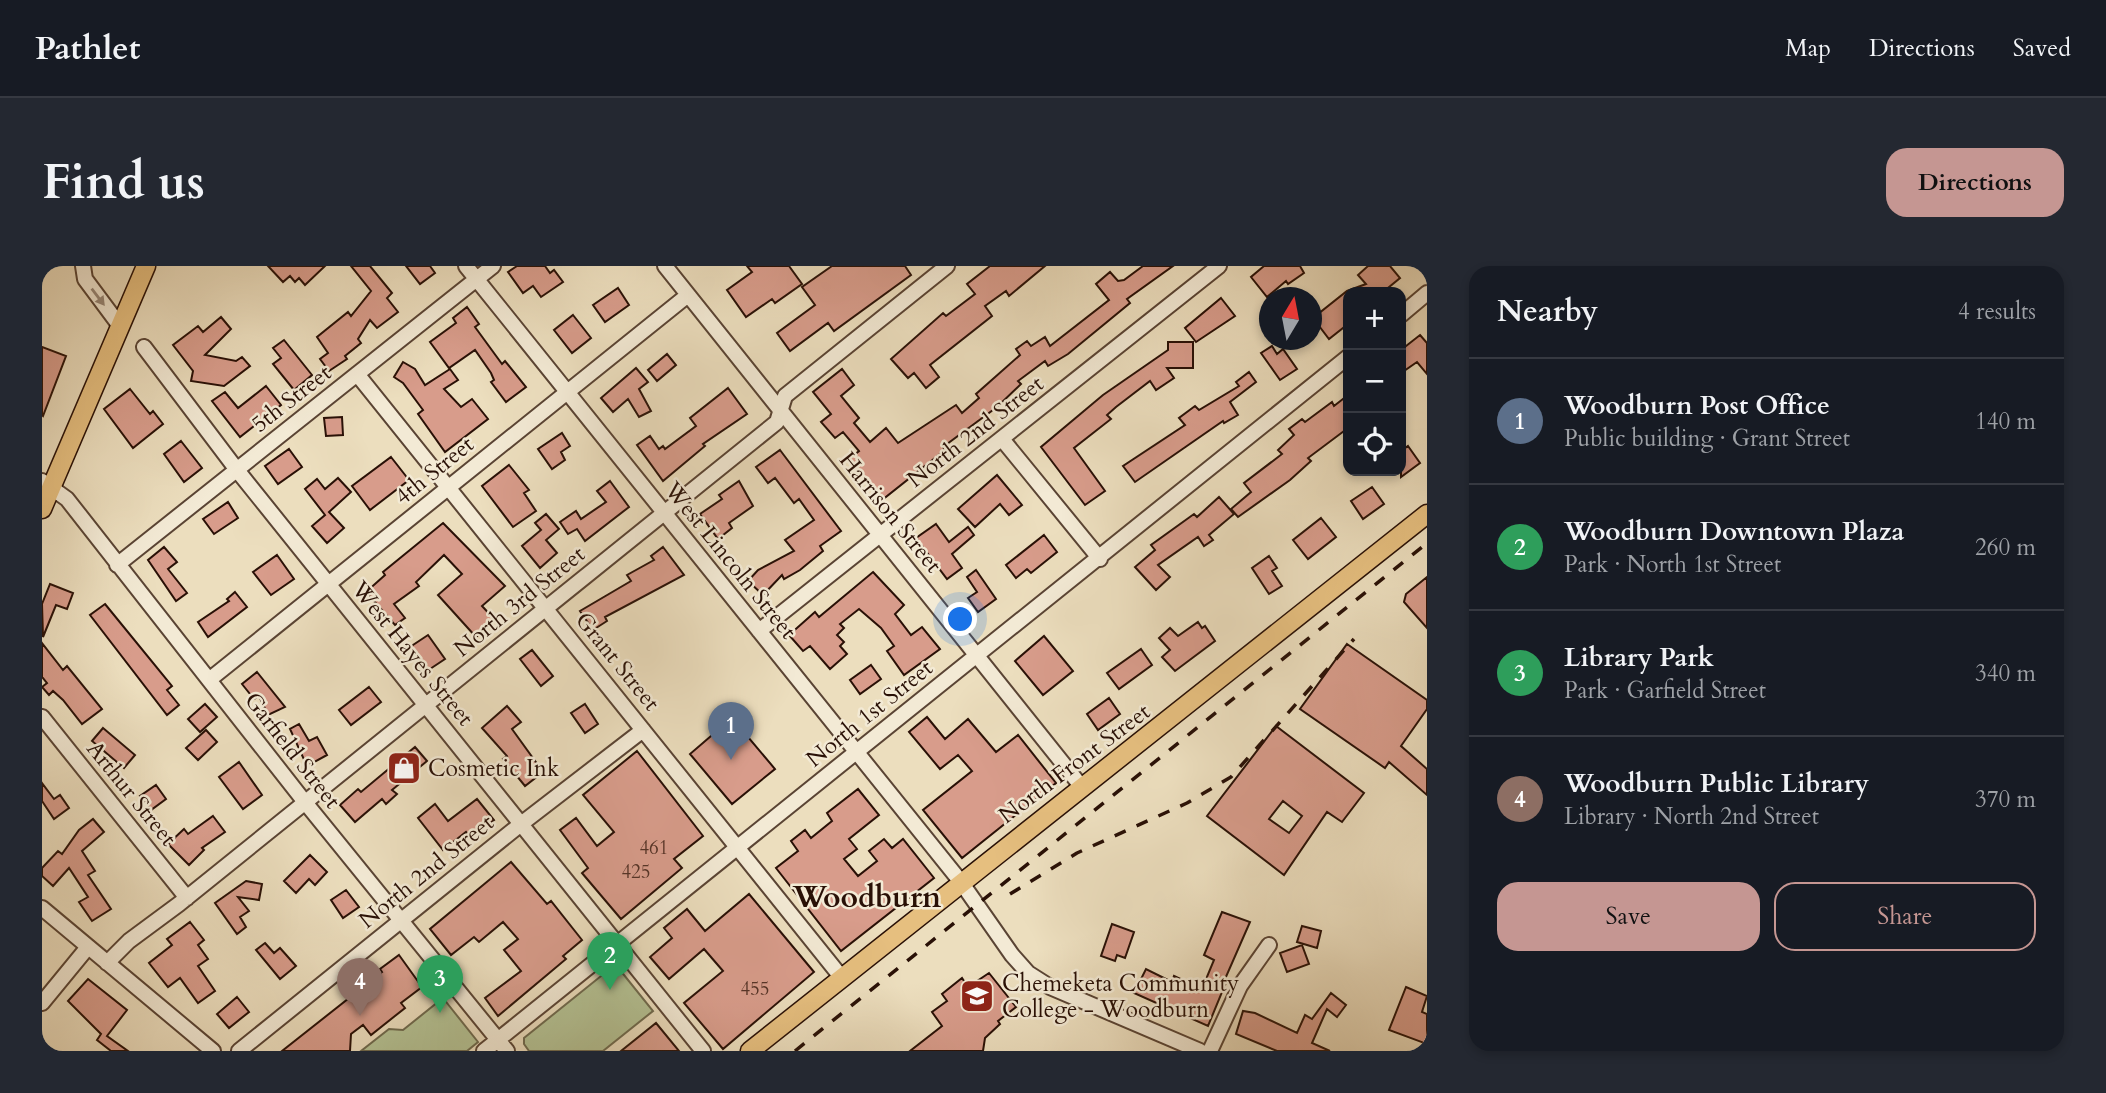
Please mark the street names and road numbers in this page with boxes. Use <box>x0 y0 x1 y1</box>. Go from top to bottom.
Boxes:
street label: 5th Street <box>245 357 338 439</box>
street label: North 2nd Street <box>901 368 1050 494</box>
street label: 4th Street <box>388 429 480 512</box>
street label: Harrison Street <box>832 445 949 579</box>
street label: West Lincoln Street <box>657 474 804 645</box>
street label: North 3rd Street <box>447 539 591 664</box>
street label: West Hayes Street <box>344 574 481 732</box>
street label: Grant Street <box>568 606 667 717</box>
street label: North 1st Street <box>799 653 939 774</box>
street label: Garfield Street <box>237 686 348 815</box>
street label: North Front Street <box>992 696 1156 831</box>
street label: Arthur Street <box>80 734 184 852</box>
street label: North 2nd Street <box>352 807 500 935</box>

